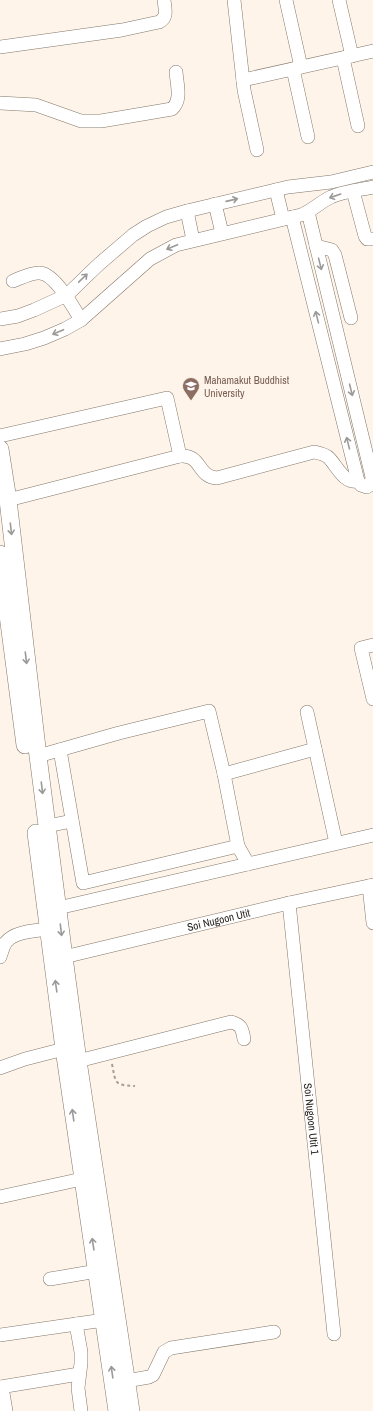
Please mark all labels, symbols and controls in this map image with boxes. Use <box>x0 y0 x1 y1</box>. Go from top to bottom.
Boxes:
one-way arrow <box>329 193 342 200</box>
one-way arrow <box>226 196 239 204</box>
one-way arrow <box>167 243 179 251</box>
one-way arrow <box>317 257 325 270</box>
one-way arrow <box>78 274 88 283</box>
one-way arrow <box>312 310 320 323</box>
one-way arrow <box>52 329 64 336</box>
place label: Mahamakut Buddhist University <box>204 373 290 400</box>
school or university icon: Mahamakut Buddhist University <box>181 376 201 401</box>
one-way arrow <box>348 383 356 396</box>
one-way arrow <box>344 437 352 450</box>
one-way arrow <box>7 522 15 535</box>
one-way arrow <box>22 652 30 665</box>
one-way arrow <box>38 781 46 794</box>
street label: Soi Nugoon Utit <box>186 905 252 934</box>
one-way arrow <box>57 923 65 936</box>
one-way arrow <box>52 980 59 993</box>
street label: Soi Nugoon Utit 1 <box>301 1082 322 1155</box>
one-way arrow <box>69 1109 77 1122</box>
one-way arrow <box>88 1238 96 1251</box>
one-way arrow <box>108 1366 116 1379</box>

